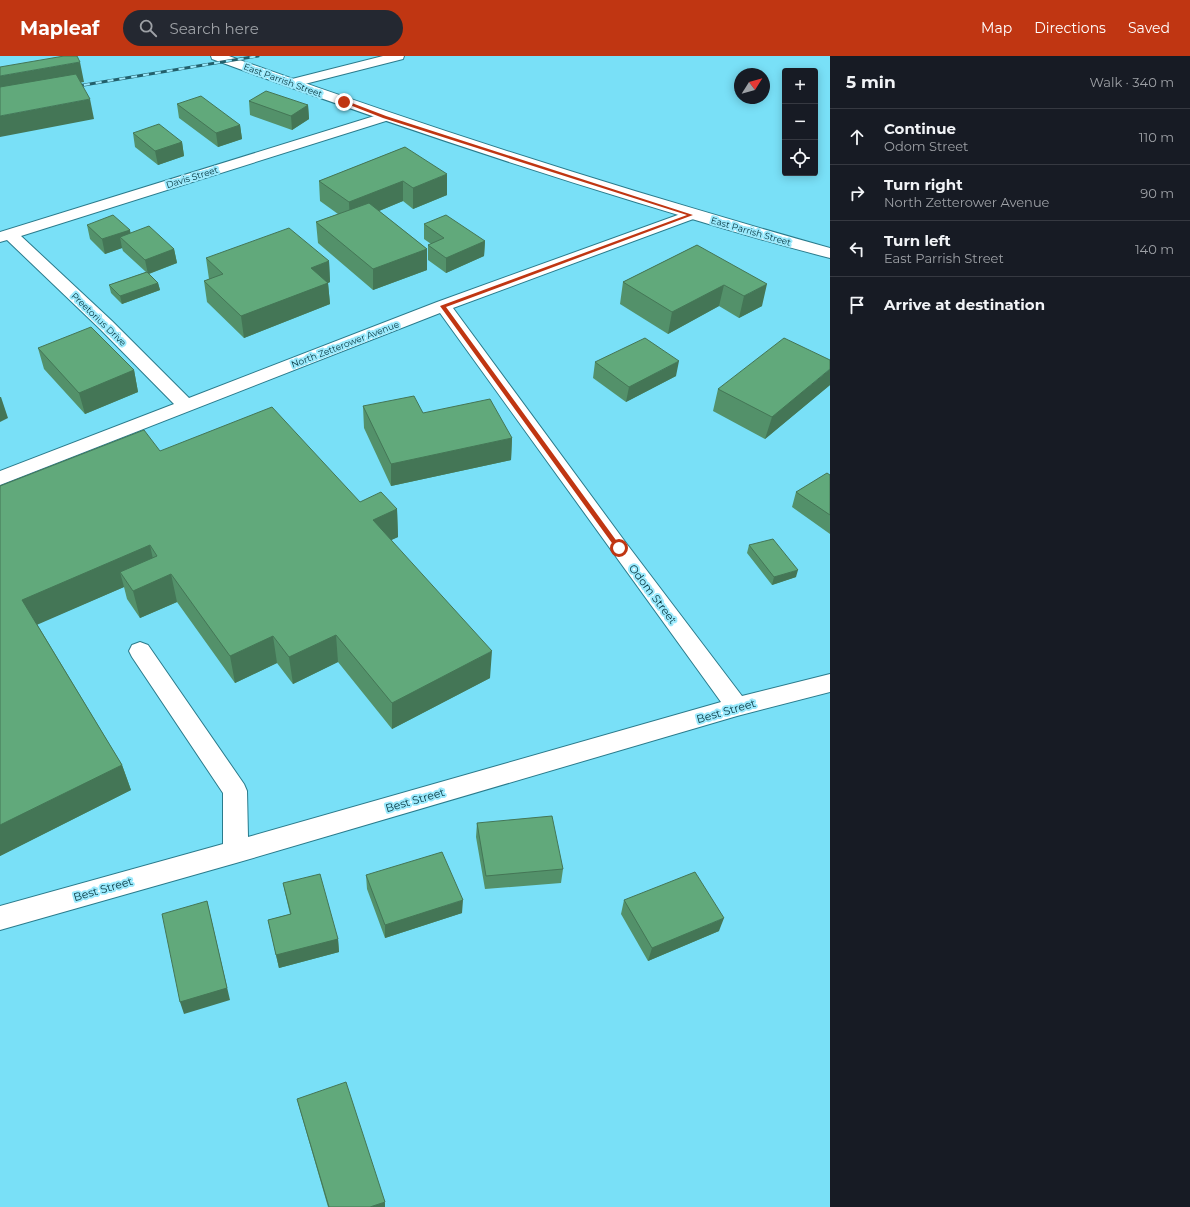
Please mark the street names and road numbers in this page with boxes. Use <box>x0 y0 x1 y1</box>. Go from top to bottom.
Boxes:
street label: East Parrish Street <box>242 61 324 99</box>
street label: Davis Street <box>165 164 220 190</box>
street label: East Parrish Street <box>710 214 793 248</box>
street label: Preetorius Drive <box>69 290 129 348</box>
street label: North Zetterower Avenue <box>290 318 401 370</box>
street label: Odom Street <box>626 561 680 627</box>
street label: Best Street <box>695 696 758 726</box>
street label: Best Street <box>384 785 447 815</box>
street label: Best Street <box>72 874 135 904</box>

